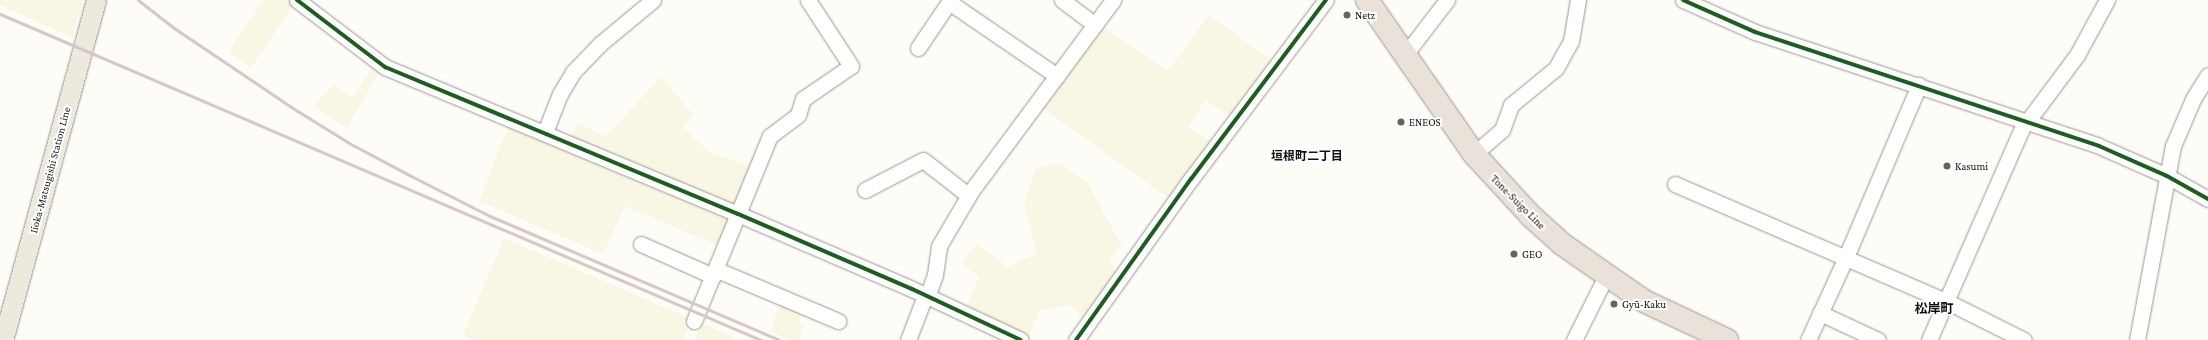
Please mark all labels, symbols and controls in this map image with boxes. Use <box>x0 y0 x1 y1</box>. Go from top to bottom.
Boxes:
place label: Netz <box>1355 8 1375 22</box>
marker: Netz <box>1342 10 1352 20</box>
street label: Iioka-Matsugishi Station Line <box>27 105 73 235</box>
place label: ENEOS <box>1409 115 1441 129</box>
marker: ENEOS <box>1396 117 1406 127</box>
district label: 垣根町二丁目 <box>1271 150 1343 164</box>
place label: Kasumi <box>1955 159 1988 173</box>
marker: Kasumi <box>1942 161 1952 171</box>
street label: Tone-Suigo Line <box>1488 172 1548 232</box>
place label: GEO <box>1522 247 1542 261</box>
marker: GEO <box>1509 249 1519 259</box>
place label: Gyū-Kaku <box>1622 297 1666 311</box>
marker: Gyū-Kaku <box>1609 299 1619 309</box>
district label: 松岸町 <box>1915 301 1953 317</box>

